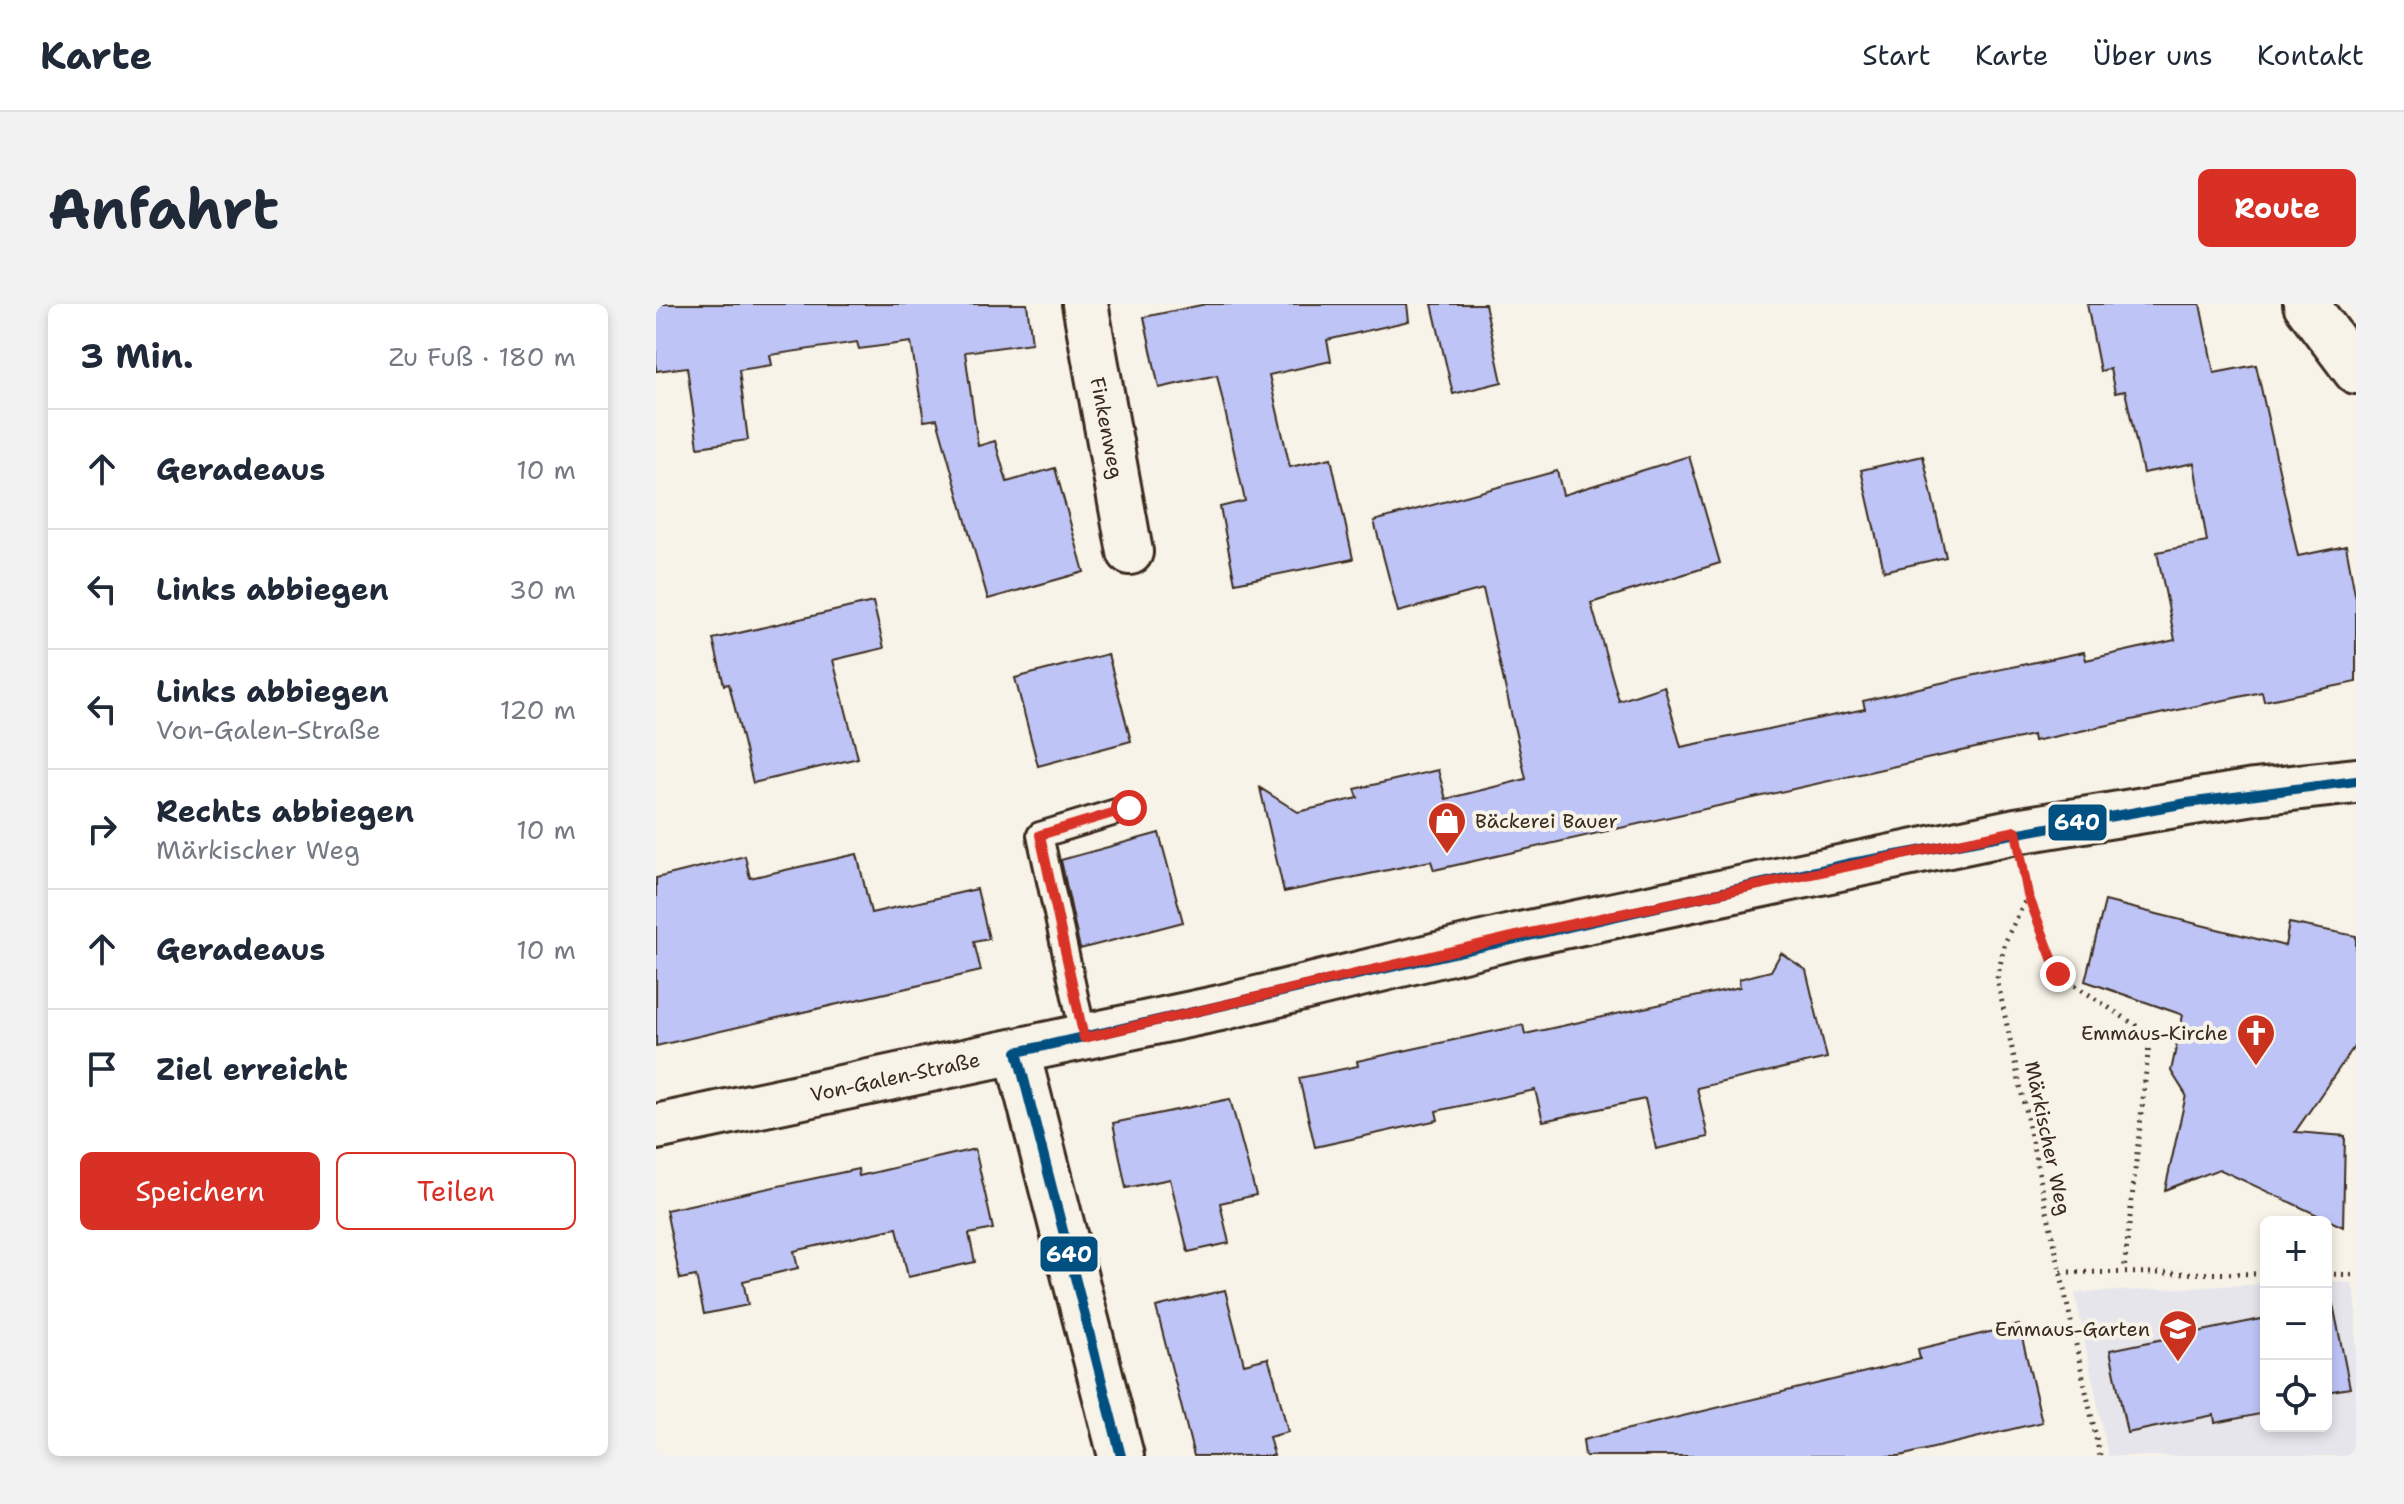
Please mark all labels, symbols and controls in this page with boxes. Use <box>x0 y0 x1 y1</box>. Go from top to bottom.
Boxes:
text: Karte <box>40 30 152 81</box>
text: Start <box>1862 36 1931 74</box>
text: Karte <box>1975 36 2049 74</box>
text: Über uns <box>2093 36 2213 74</box>
text: Kontakt <box>2257 36 2364 74</box>
button: Route <box>2198 169 2356 247</box>
text: Anfahrt <box>48 171 279 246</box>
text: 3 Min. <box>80 333 193 379</box>
text: Zu Fuß · 180 m <box>388 339 576 374</box>
street label: Finkenweg <box>1084 375 1130 481</box>
icon: ahead <box>80 447 124 491</box>
text: Geradeaus <box>156 449 325 490</box>
text: 10 m <box>516 452 576 487</box>
icon: left <box>80 567 124 611</box>
text: Links abbiegen <box>156 569 389 610</box>
text: 30 m <box>509 572 576 607</box>
text: Links abbiegen <box>156 671 389 712</box>
icon: left <box>80 687 124 731</box>
text: 120 m <box>500 692 576 727</box>
text: Von-Galen-Straße <box>156 712 381 747</box>
route start <box>1111 790 1147 826</box>
text: Rechts abbiegen <box>156 791 414 832</box>
shop icon: Bäckerei Bauer <box>1426 800 1468 855</box>
line badge: 640 <box>2047 803 2108 842</box>
icon: right <box>80 807 124 851</box>
place label: Bäckerei Bauer <box>1475 808 1618 834</box>
text: 640 <box>2054 808 2100 837</box>
text: 10 m <box>516 812 576 847</box>
text: Märkischer Weg <box>156 832 360 867</box>
icon: ahead <box>80 927 124 971</box>
text: Geradeaus <box>156 929 325 970</box>
text: 10 m <box>516 932 576 967</box>
route end <box>2040 956 2076 992</box>
church icon: Emmaus-Kirche <box>2235 1012 2277 1067</box>
place label: Emmaus-Kirche <box>2081 1020 2228 1046</box>
street label: Von-Galen-Straße <box>808 1046 982 1108</box>
icon: arrive <box>80 1047 124 1091</box>
text: Ziel erreicht <box>156 1049 348 1090</box>
street label: Märkischer Weg <box>2019 1059 2077 1217</box>
button: Speichern <box>80 1152 320 1230</box>
button: Teilen <box>336 1152 576 1230</box>
map controls <box>2260 1216 2332 1432</box>
button: + <box>2260 1216 2332 1288</box>
line badge: 640 <box>1039 1235 1099 1273</box>
text: 640 <box>1046 1240 1092 1269</box>
button: − <box>2260 1288 2332 1360</box>
school or university icon: Emmaus-Garten <box>2157 1308 2199 1363</box>
place label: Emmaus-Garten <box>1995 1316 2150 1342</box>
button: locate <box>2260 1360 2332 1432</box>

